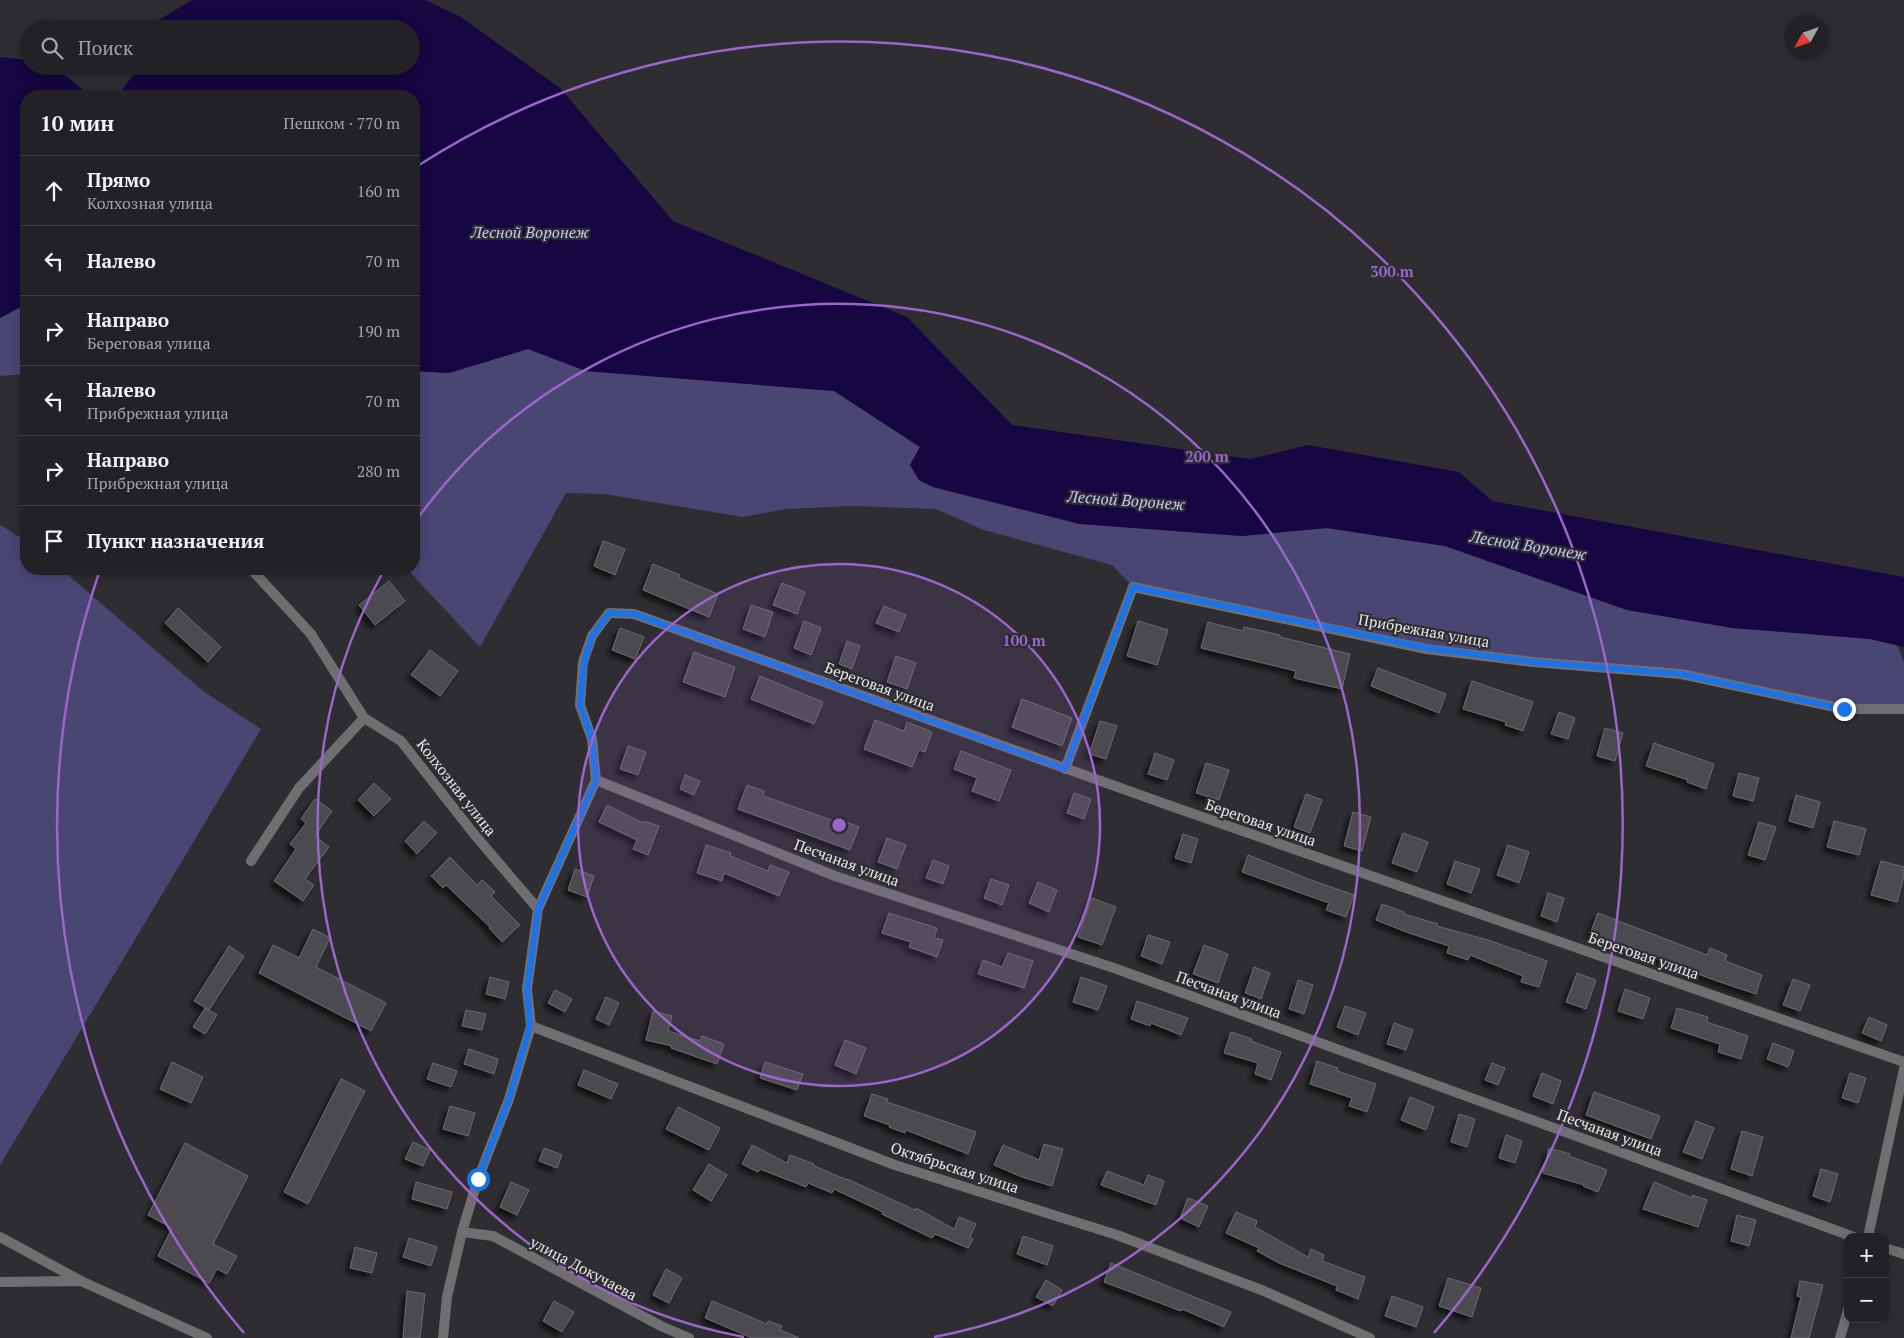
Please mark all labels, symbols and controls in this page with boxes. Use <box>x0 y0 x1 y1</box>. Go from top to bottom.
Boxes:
north arrow <box>1784 15 1829 60</box>
search box <box>20 20 420 75</box>
icon: search <box>38 34 66 62</box>
text: Поиск <box>78 35 133 60</box>
text: 10 мин <box>40 109 114 137</box>
text: Пешком · 770 m <box>283 112 400 134</box>
text: Прямо <box>87 167 150 192</box>
icon: ahead <box>40 177 68 205</box>
text: 160 m <box>357 180 400 202</box>
text: Колхозная улица <box>87 192 213 214</box>
water label: Лесной Воронеж <box>470 221 589 243</box>
icon: left <box>40 247 68 275</box>
text: Налево <box>87 248 156 273</box>
text: 70 m <box>365 250 400 272</box>
text: 300 m <box>1370 261 1414 281</box>
text: Направо <box>87 307 169 332</box>
icon: right <box>40 317 68 345</box>
text: 190 m <box>357 320 400 342</box>
text: Береговая улица <box>87 332 210 354</box>
text: Налево <box>87 377 156 402</box>
icon: left <box>40 387 68 415</box>
text: 70 m <box>365 390 400 412</box>
text: Прибрежная улица <box>87 402 229 424</box>
text: 200 m <box>1185 446 1229 466</box>
text: Направо <box>87 447 169 472</box>
icon: right <box>40 457 68 485</box>
text: 280 m <box>357 460 400 482</box>
text: Прибрежная улица <box>87 472 229 494</box>
water label: Лесной Воронеж <box>1066 485 1186 515</box>
water label: Лесной Воронеж <box>1467 525 1588 565</box>
icon: arrive <box>40 527 68 555</box>
text: Пункт назначения <box>87 528 264 553</box>
street label: Прибрежная улица <box>1357 609 1492 651</box>
text: 100 m <box>1002 630 1046 650</box>
street label: Береговая улица <box>822 657 938 715</box>
route end <box>1833 698 1856 721</box>
street label: Колхозная улица <box>413 734 501 840</box>
street label: Береговая улица <box>1203 794 1319 850</box>
centre of rings <box>830 816 848 834</box>
street label: Песчаная улица <box>792 834 903 890</box>
street label: Береговая улица <box>1586 927 1702 983</box>
street label: Песчаная улица <box>1174 966 1285 1022</box>
street label: Песчаная улица <box>1555 1104 1666 1160</box>
street label: Октябрьская улица <box>888 1137 1022 1197</box>
route start <box>467 1168 490 1191</box>
street label: улица Докучаева <box>526 1231 641 1305</box>
map controls <box>1844 1233 1889 1323</box>
button: + <box>1844 1233 1889 1278</box>
button: − <box>1844 1278 1889 1323</box>

